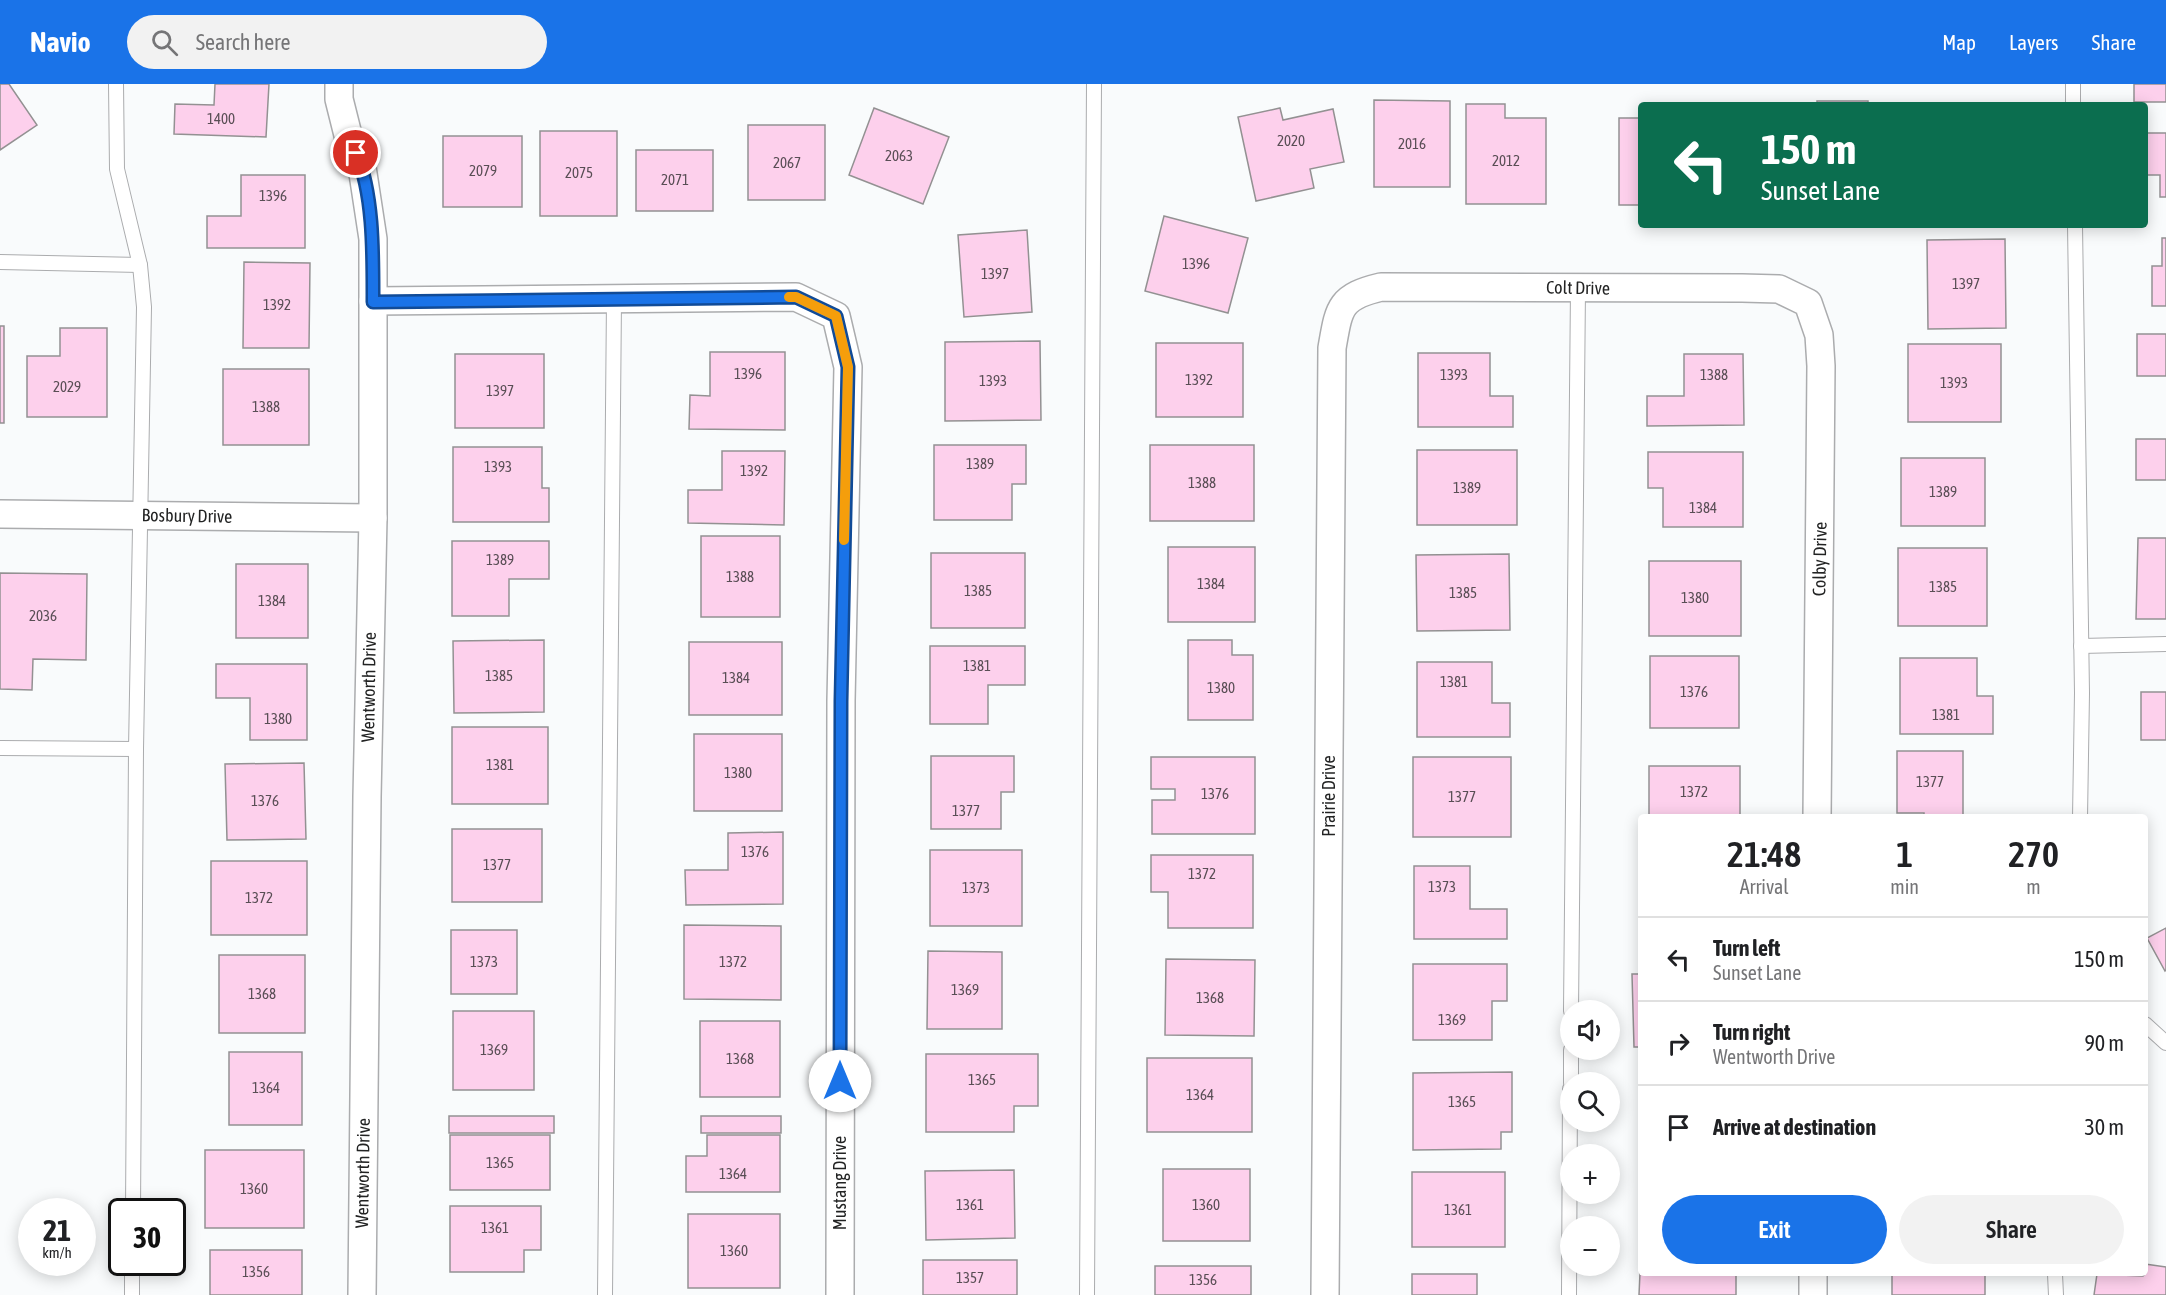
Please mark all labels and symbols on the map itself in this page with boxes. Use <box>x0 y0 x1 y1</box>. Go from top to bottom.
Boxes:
house number: 1400 <box>207 110 235 127</box>
pin <box>330 127 381 178</box>
house number: 2020 <box>1277 132 1305 149</box>
house number: 2016 <box>1398 135 1426 152</box>
house number: 2063 <box>885 147 913 164</box>
house number: 2012 <box>1492 152 1520 169</box>
house number: 2067 <box>773 154 801 171</box>
house number: 2079 <box>469 162 497 179</box>
house number: 2075 <box>565 164 593 181</box>
house number: 2071 <box>661 171 689 188</box>
house number: 1396 <box>259 187 287 204</box>
house number: 1396 <box>1182 255 1210 272</box>
house number: 1397 <box>981 265 1009 282</box>
house number: 1397 <box>1952 275 1980 292</box>
street label: Colt Drive <box>1546 276 1610 299</box>
house number: 1392 <box>263 296 291 313</box>
house number: 1396 <box>734 365 762 382</box>
house number: 1393 <box>1440 366 1468 383</box>
house number: 1388 <box>1700 366 1728 383</box>
house number: 1392 <box>1185 371 1213 388</box>
house number: 1393 <box>979 372 1007 389</box>
house number: 1393 <box>1940 374 1968 391</box>
house number: 2029 <box>53 378 81 395</box>
house number: 1397 <box>486 382 514 399</box>
house number: 1388 <box>252 398 280 415</box>
house number: 1389 <box>966 455 994 472</box>
house number: 1393 <box>484 458 512 475</box>
house number: 1392 <box>740 462 768 479</box>
house number: 1388 <box>1188 474 1216 491</box>
house number: 1389 <box>1453 479 1481 496</box>
house number: 1389 <box>1929 483 1957 500</box>
house number: 1384 <box>1689 499 1717 516</box>
street label: Bosbury Drive <box>141 504 233 527</box>
street label: Colby Drive <box>1808 522 1831 596</box>
house number: 1389 <box>486 551 514 568</box>
house number: 1388 <box>726 568 754 585</box>
house number: 1384 <box>1197 575 1225 592</box>
house number: 1385 <box>1929 578 1957 595</box>
house number: 1385 <box>964 582 992 599</box>
house number: 1385 <box>1449 584 1477 601</box>
house number: 1380 <box>1681 589 1709 606</box>
house number: 1384 <box>258 592 286 609</box>
house number: 2036 <box>29 607 57 624</box>
street label: Wentworth Drive <box>357 632 380 742</box>
house number: 1381 <box>963 657 991 674</box>
house number: 1385 <box>485 667 513 684</box>
house number: 1384 <box>722 669 750 686</box>
house number: 1381 <box>1440 673 1468 690</box>
house number: 1380 <box>1207 679 1235 696</box>
house number: 1376 <box>1680 683 1708 700</box>
house number: 1381 <box>1932 706 1960 723</box>
house number: 1380 <box>264 710 292 727</box>
street label: Prairie Drive <box>1318 755 1339 837</box>
house number: 1381 <box>486 756 514 773</box>
house number: 1380 <box>724 764 752 781</box>
house number: 1377 <box>1916 773 1944 790</box>
house number: 1372 <box>1680 783 1708 800</box>
house number: 1376 <box>1201 785 1229 802</box>
house number: 1377 <box>1448 788 1476 805</box>
house number: 1376 <box>251 792 279 809</box>
house number: 1377 <box>952 802 980 819</box>
house number: 1376 <box>741 843 769 860</box>
house number: 1377 <box>483 856 511 873</box>
house number: 1372 <box>1188 865 1216 882</box>
house number: 1373 <box>1428 878 1456 895</box>
house number: 1373 <box>962 879 990 896</box>
house number: 1372 <box>245 889 273 906</box>
house number: 1373 <box>470 953 498 970</box>
house number: 1372 <box>719 953 747 970</box>
house number: 1369 <box>951 981 979 998</box>
house number: 1368 <box>248 985 276 1002</box>
house number: 1368 <box>1196 989 1224 1006</box>
house number: 1369 <box>1438 1011 1466 1028</box>
house number: 1369 <box>480 1041 508 1058</box>
position arrow <box>808 1049 872 1113</box>
house number: 1368 <box>726 1050 754 1067</box>
house number: 1365 <box>968 1071 996 1088</box>
house number: 1364 <box>252 1079 280 1096</box>
house number: 1364 <box>1186 1086 1214 1103</box>
house number: 1365 <box>1448 1093 1476 1110</box>
street label: Wentworth Drive <box>351 1118 374 1228</box>
street label: Mustang Drive <box>829 1136 850 1230</box>
house number: 1365 <box>486 1154 514 1171</box>
house number: 1364 <box>719 1165 747 1182</box>
house number: 1360 <box>240 1180 268 1197</box>
house number: 1361 <box>956 1196 984 1213</box>
house number: 1360 <box>1192 1196 1220 1213</box>
speed limit sign: 30 <box>108 1198 186 1276</box>
house number: 1361 <box>1444 1201 1472 1218</box>
house number: 1361 <box>481 1219 509 1236</box>
house number: 1360 <box>720 1242 748 1259</box>
house number: 1356 <box>242 1263 270 1280</box>
house number: 1357 <box>956 1269 984 1286</box>
house number: 1356 <box>1189 1271 1217 1288</box>

